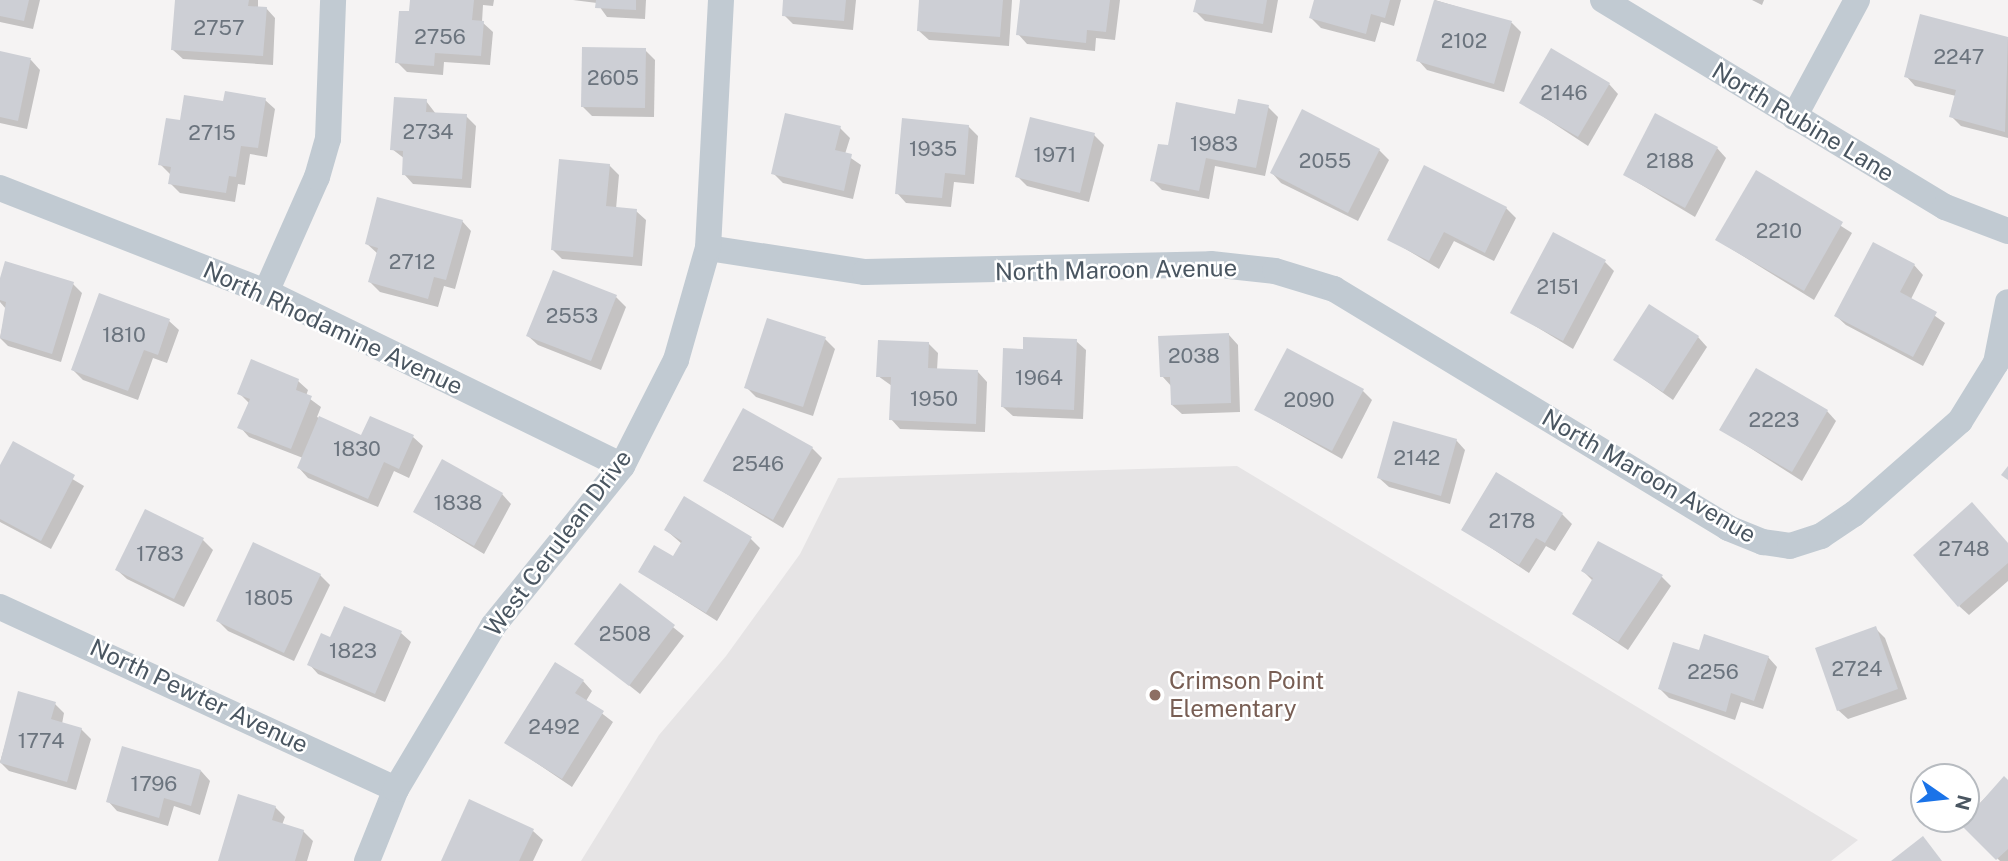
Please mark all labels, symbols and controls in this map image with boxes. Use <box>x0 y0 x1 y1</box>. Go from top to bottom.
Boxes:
house number: 2757 <box>193 15 245 41</box>
house number: 2756 <box>414 24 466 50</box>
house number: 2102 <box>1441 28 1487 54</box>
house number: 2247 <box>1934 44 1984 70</box>
street label: North Rubine Lane <box>1707 56 1899 188</box>
house number: 2605 <box>587 65 639 91</box>
house number: 2146 <box>1540 80 1588 106</box>
house number: 2734 <box>402 119 454 145</box>
house number: 2715 <box>188 120 236 146</box>
house number: 1983 <box>1190 131 1238 157</box>
house number: 1935 <box>909 136 957 162</box>
house number: 1971 <box>1034 142 1076 168</box>
house number: 2055 <box>1299 148 1351 174</box>
house number: 2188 <box>1646 148 1694 174</box>
house number: 2210 <box>1756 218 1802 244</box>
house number: 2712 <box>389 249 435 275</box>
street label: North Maroon Avenue <box>995 253 1237 287</box>
street label: North Rhodamine Avenue <box>199 255 467 401</box>
house number: 2151 <box>1536 274 1580 300</box>
house number: 2553 <box>546 303 598 329</box>
house number: 1810 <box>102 322 146 348</box>
house number: 2038 <box>1168 343 1220 369</box>
house number: 1964 <box>1015 365 1063 391</box>
house number: 1950 <box>910 386 958 412</box>
house number: 2090 <box>1283 387 1335 413</box>
street label: North Maroon Avenue <box>1537 403 1761 549</box>
house number: 2223 <box>1749 407 1799 433</box>
house number: 1830 <box>333 436 381 462</box>
street label: West Cerulean Drive <box>478 444 638 642</box>
house number: 2142 <box>1394 445 1440 471</box>
house number: 2546 <box>732 451 784 477</box>
house number: 1838 <box>434 490 482 516</box>
house number: 2178 <box>1489 508 1535 534</box>
house number: 2748 <box>1938 536 1990 562</box>
house number: 1783 <box>136 541 184 567</box>
house number: 1805 <box>245 585 293 611</box>
house number: 2508 <box>599 621 651 647</box>
street label: North Pewter Avenue <box>85 633 313 759</box>
house number: 1823 <box>329 638 377 664</box>
house number: 2724 <box>1832 656 1882 682</box>
house number: 2256 <box>1687 659 1739 685</box>
place label: Crimson Point Elementary <box>1169 667 1324 723</box>
marker: Crimson Point Elementary <box>1147 687 1163 703</box>
house number: 2492 <box>528 714 580 740</box>
house number: 1774 <box>18 728 64 754</box>
north arrow <box>1910 763 1980 833</box>
house number: 1796 <box>131 771 177 797</box>
text: N <box>1951 793 1976 812</box>

